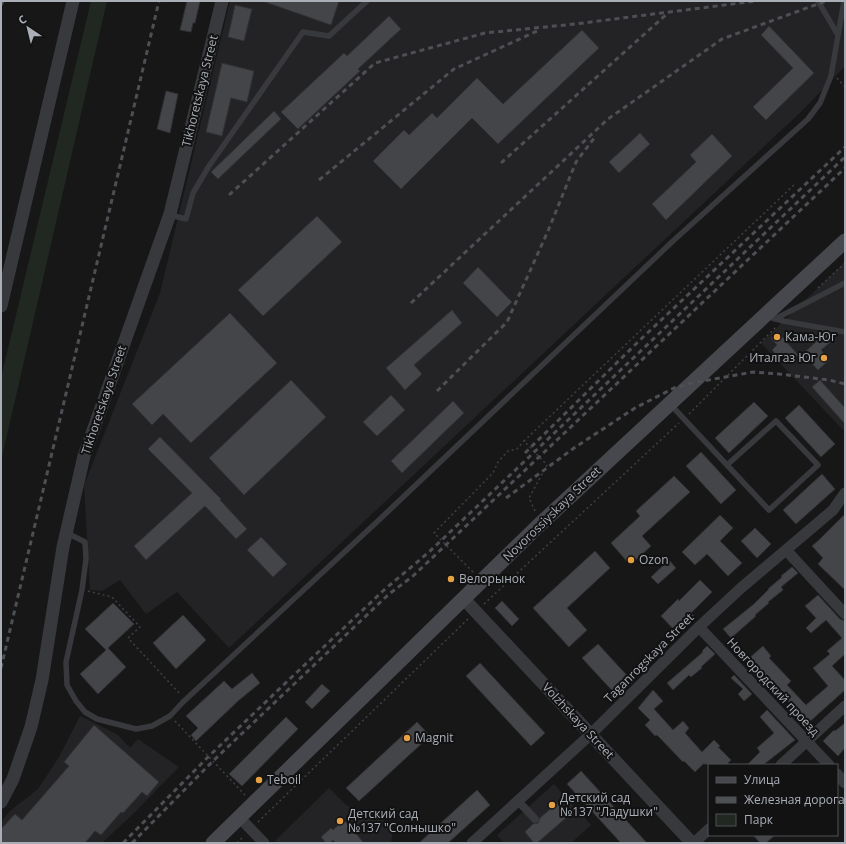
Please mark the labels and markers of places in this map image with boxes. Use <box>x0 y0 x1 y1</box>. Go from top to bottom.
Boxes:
place label: Кама-Юг <box>785 328 836 345</box>
marker: Кама-Юг <box>772 332 782 342</box>
place label: Италгаз Юг <box>749 349 816 366</box>
marker: Италгаз Юг <box>819 353 829 363</box>
place label: Ozon <box>639 551 669 568</box>
marker: Ozon <box>626 555 636 565</box>
place label: Велорынок <box>459 570 526 587</box>
marker: Велорынок <box>446 574 456 584</box>
place label: Magnit <box>415 729 454 746</box>
marker: Magnit <box>402 733 412 743</box>
place label: Teboil <box>267 771 301 788</box>
marker: Teboil <box>254 775 264 785</box>
place label: Детский сад №137 "Ладушки" <box>560 789 658 820</box>
marker: Детский сад №137 "Ладушки" <box>547 800 557 810</box>
place label: Детский сад №137 "Солнышко" <box>348 805 456 836</box>
marker: Детский сад №137 "Солнышко" <box>335 816 345 826</box>

